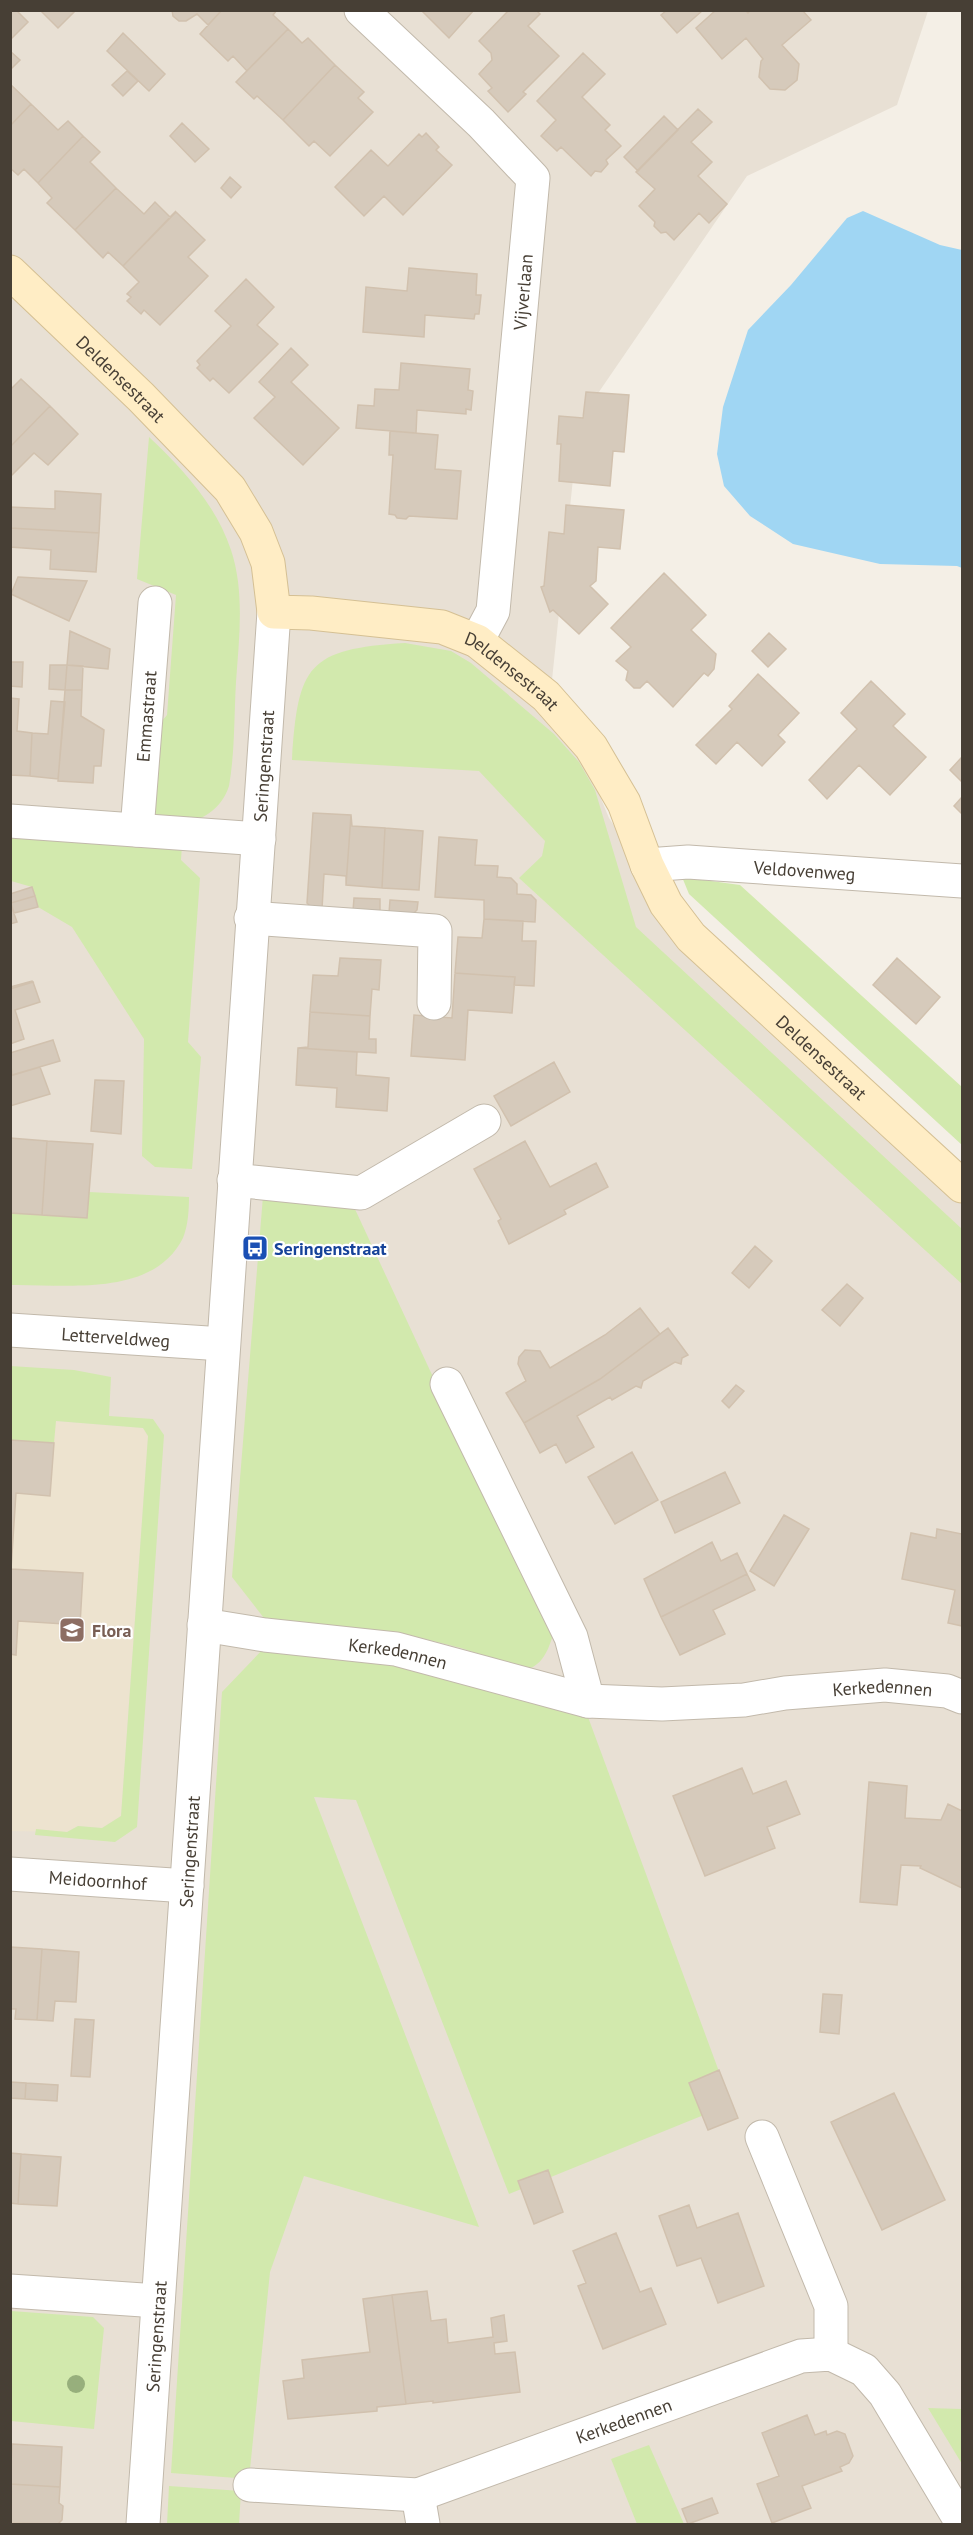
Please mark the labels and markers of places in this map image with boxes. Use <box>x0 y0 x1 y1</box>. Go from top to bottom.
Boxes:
bus stop icon: Seringenstraat <box>240 1233 270 1263</box>
place label: Seringenstraat <box>274 1237 387 1260</box>
school or university icon: Flora <box>57 1615 87 1645</box>
place label: Flora <box>92 1619 131 1642</box>

